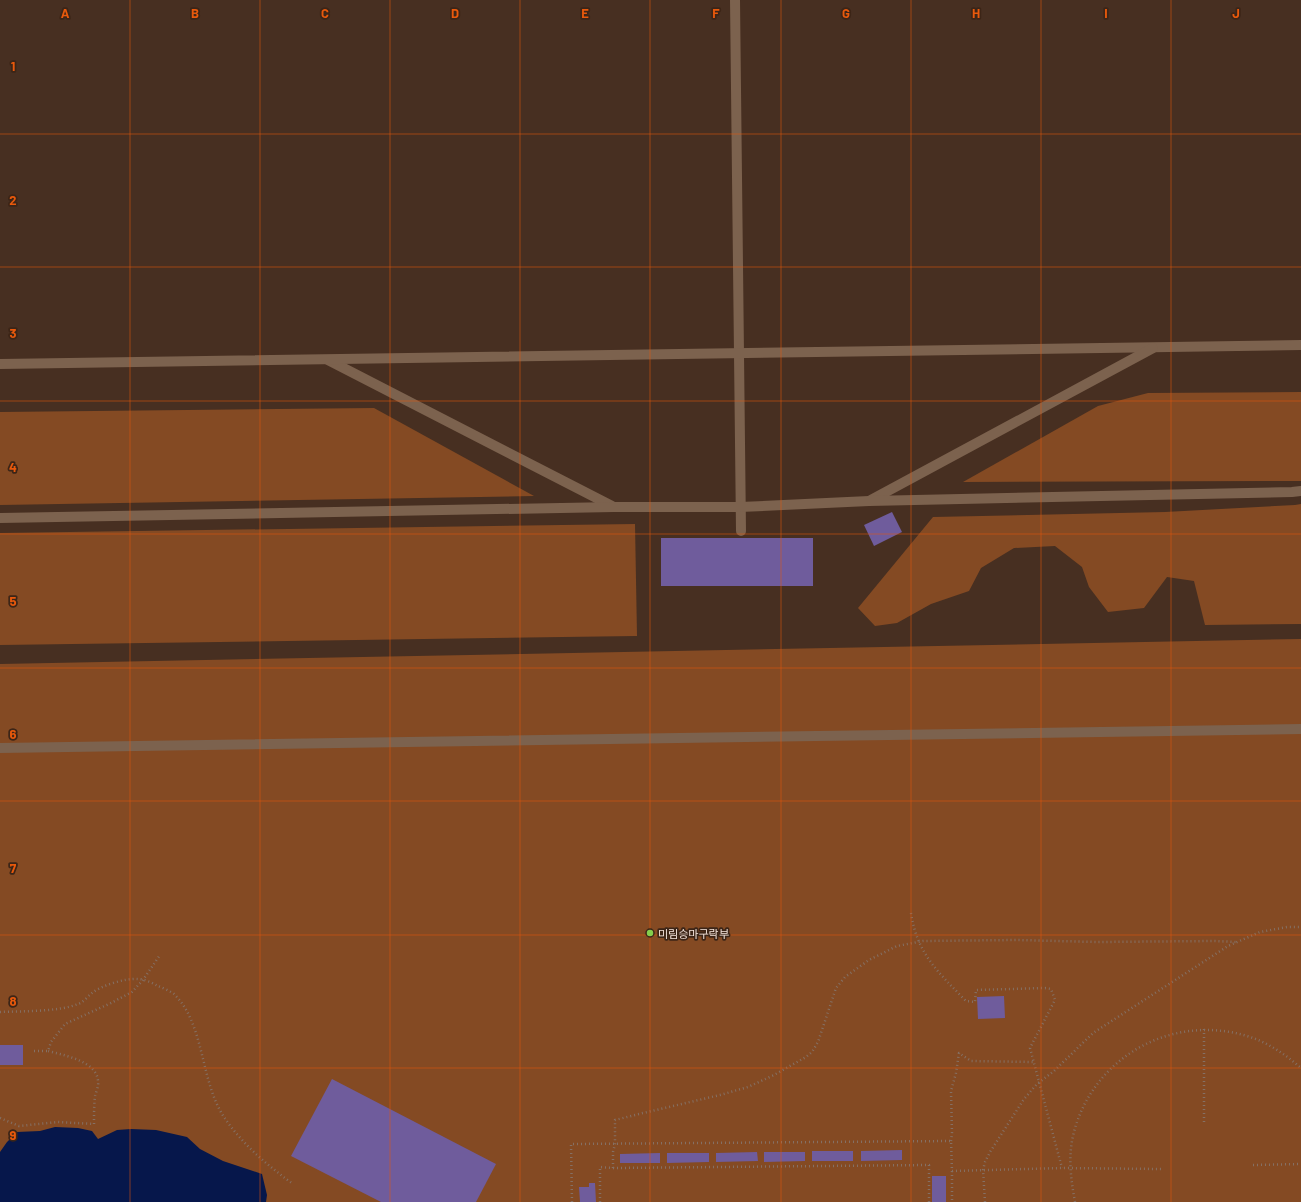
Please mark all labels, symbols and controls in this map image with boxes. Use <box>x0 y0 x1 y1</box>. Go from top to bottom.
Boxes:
text: A <box>61 5 70 21</box>
text: B <box>191 5 199 21</box>
text: C <box>321 5 329 21</box>
text: D <box>451 5 459 21</box>
text: E <box>581 5 589 21</box>
text: F <box>712 5 720 21</box>
text: G <box>842 5 850 21</box>
text: H <box>972 5 980 21</box>
text: I <box>1104 5 1108 21</box>
text: J <box>1232 5 1240 21</box>
text: 1 <box>11 58 15 74</box>
text: 2 <box>9 192 17 208</box>
text: 3 <box>9 325 17 341</box>
text: 4 <box>9 459 17 475</box>
text: 5 <box>9 593 17 609</box>
text: 6 <box>10 726 17 742</box>
text: 7 <box>10 860 17 876</box>
place label: 미림승마구락부 <box>658 927 729 940</box>
marker: 미림승마구락부 <box>645 928 655 938</box>
text: 8 <box>9 993 17 1009</box>
text: 9 <box>10 1127 17 1143</box>

